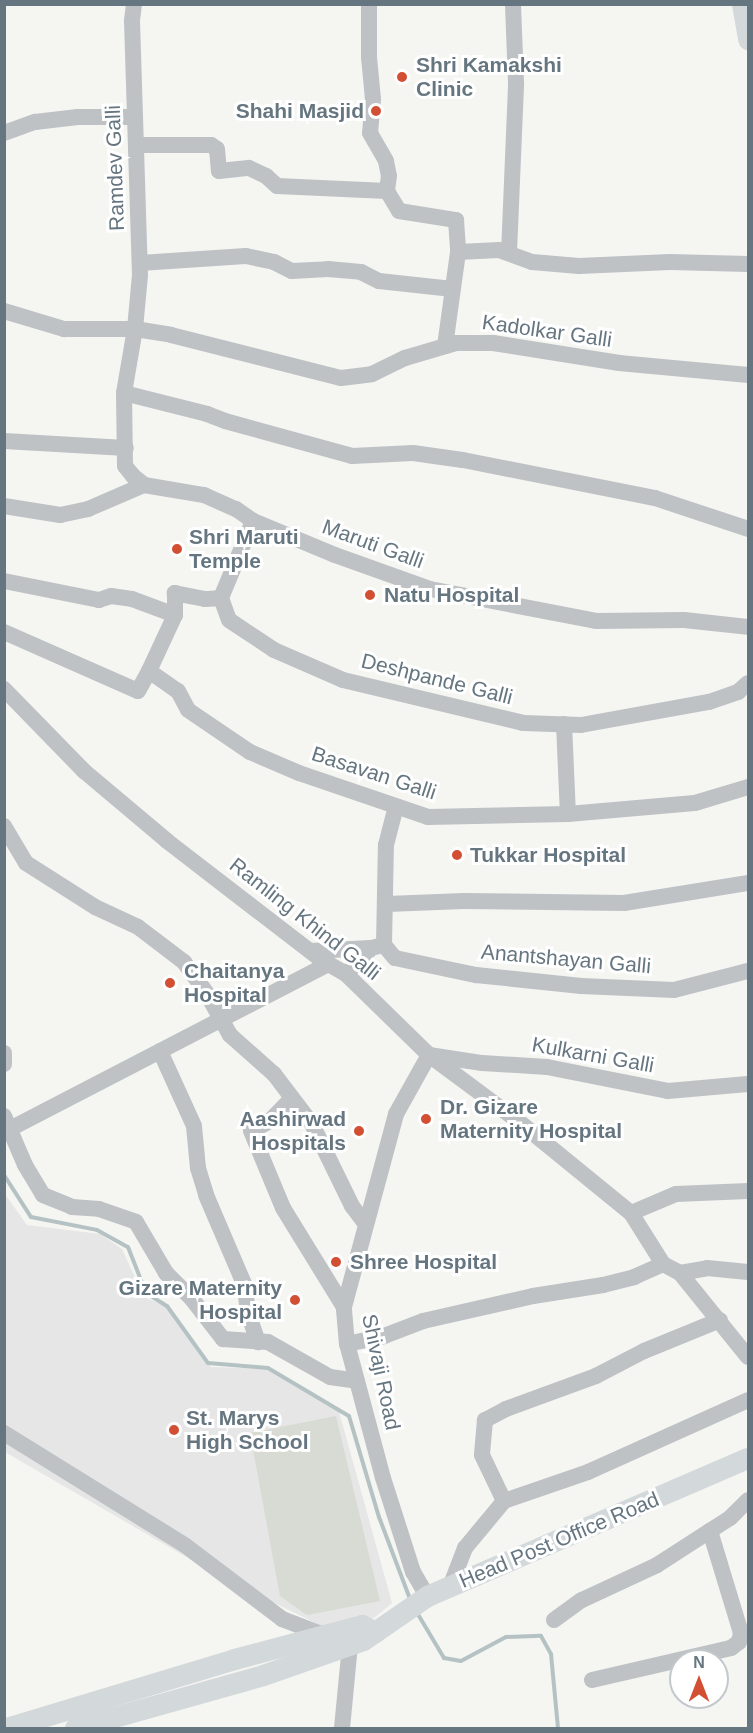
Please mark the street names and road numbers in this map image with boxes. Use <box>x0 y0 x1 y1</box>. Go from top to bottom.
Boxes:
street label: Ramdev Galli <box>100 105 130 231</box>
street label: Kadolkar Galli <box>481 309 613 353</box>
street label: Maruti Galli <box>319 514 427 574</box>
street label: Deshpande Galli <box>359 648 515 710</box>
street label: Basavan Galli <box>308 741 440 805</box>
street label: Ramling Khind Galli <box>225 852 385 986</box>
street label: Anantshayan Galli <box>480 939 652 979</box>
street label: Kulkarni Galli <box>530 1032 656 1078</box>
street label: Shivaji Road <box>356 1312 406 1432</box>
street label: Head Post Office Road <box>455 1487 663 1593</box>

